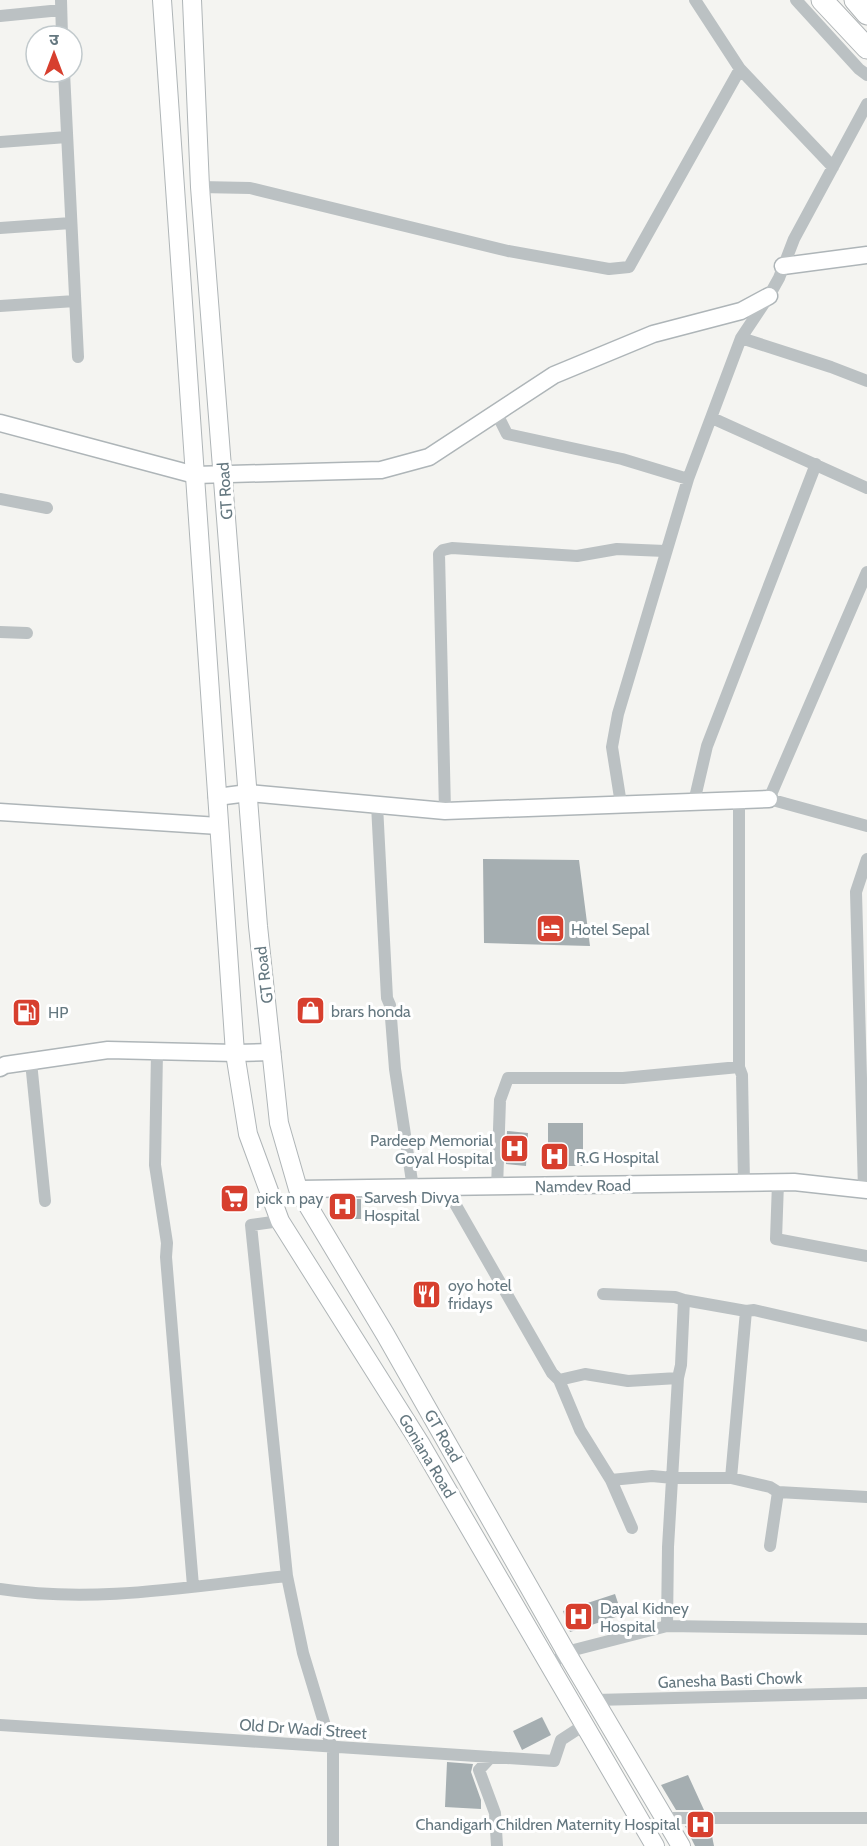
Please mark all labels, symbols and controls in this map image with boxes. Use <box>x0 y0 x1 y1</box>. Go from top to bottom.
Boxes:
north arrow <box>24 24 84 84</box>
text: उ <box>49 30 59 49</box>
street label: GT Road <box>214 462 236 520</box>
hotel icon: Hotel Sepal <box>534 913 566 945</box>
place label: Hotel Sepal <box>571 920 650 939</box>
street label: GT Road <box>251 945 277 1005</box>
shop icon: brars honda <box>294 995 326 1027</box>
fuel station icon: HP <box>11 996 43 1028</box>
place label: brars honda <box>331 1002 411 1021</box>
place label: HP <box>48 1003 68 1022</box>
place label: Pardeep Memorial Goyal Hospital <box>370 1131 493 1168</box>
hospital icon: Pardeep Memorial Goyal Hospital <box>498 1133 530 1165</box>
hospital icon: R.G Hospital <box>539 1141 571 1173</box>
place label: R.G Hospital <box>576 1148 659 1167</box>
street label: Namdev Road <box>535 1176 631 1196</box>
supermarket icon: pick n pay <box>219 1182 251 1214</box>
place label: Sarvesh Divya Hospital <box>364 1188 460 1225</box>
place label: pick n pay <box>256 1189 323 1208</box>
hospital icon: Sarvesh Divya Hospital <box>327 1190 359 1222</box>
place label: oyo hotel fridays <box>448 1276 512 1313</box>
restaurant icon: oyo hotel fridays <box>411 1278 443 1310</box>
street label: GT Road <box>420 1406 466 1466</box>
street label: Goniana Road <box>395 1411 459 1501</box>
place label: Dayal Kidney Hospital <box>600 1599 689 1636</box>
hospital icon: Dayal Kidney Hospital <box>563 1601 595 1633</box>
street label: Ganesha Basti Chowk <box>658 1668 803 1692</box>
street label: Old Dr Wadi Street <box>239 1715 368 1743</box>
hospital icon: Chandigarh Children Maternity Hospital <box>685 1808 717 1840</box>
place label: Chandigarh Children Maternity Hospital <box>415 1815 680 1834</box>

